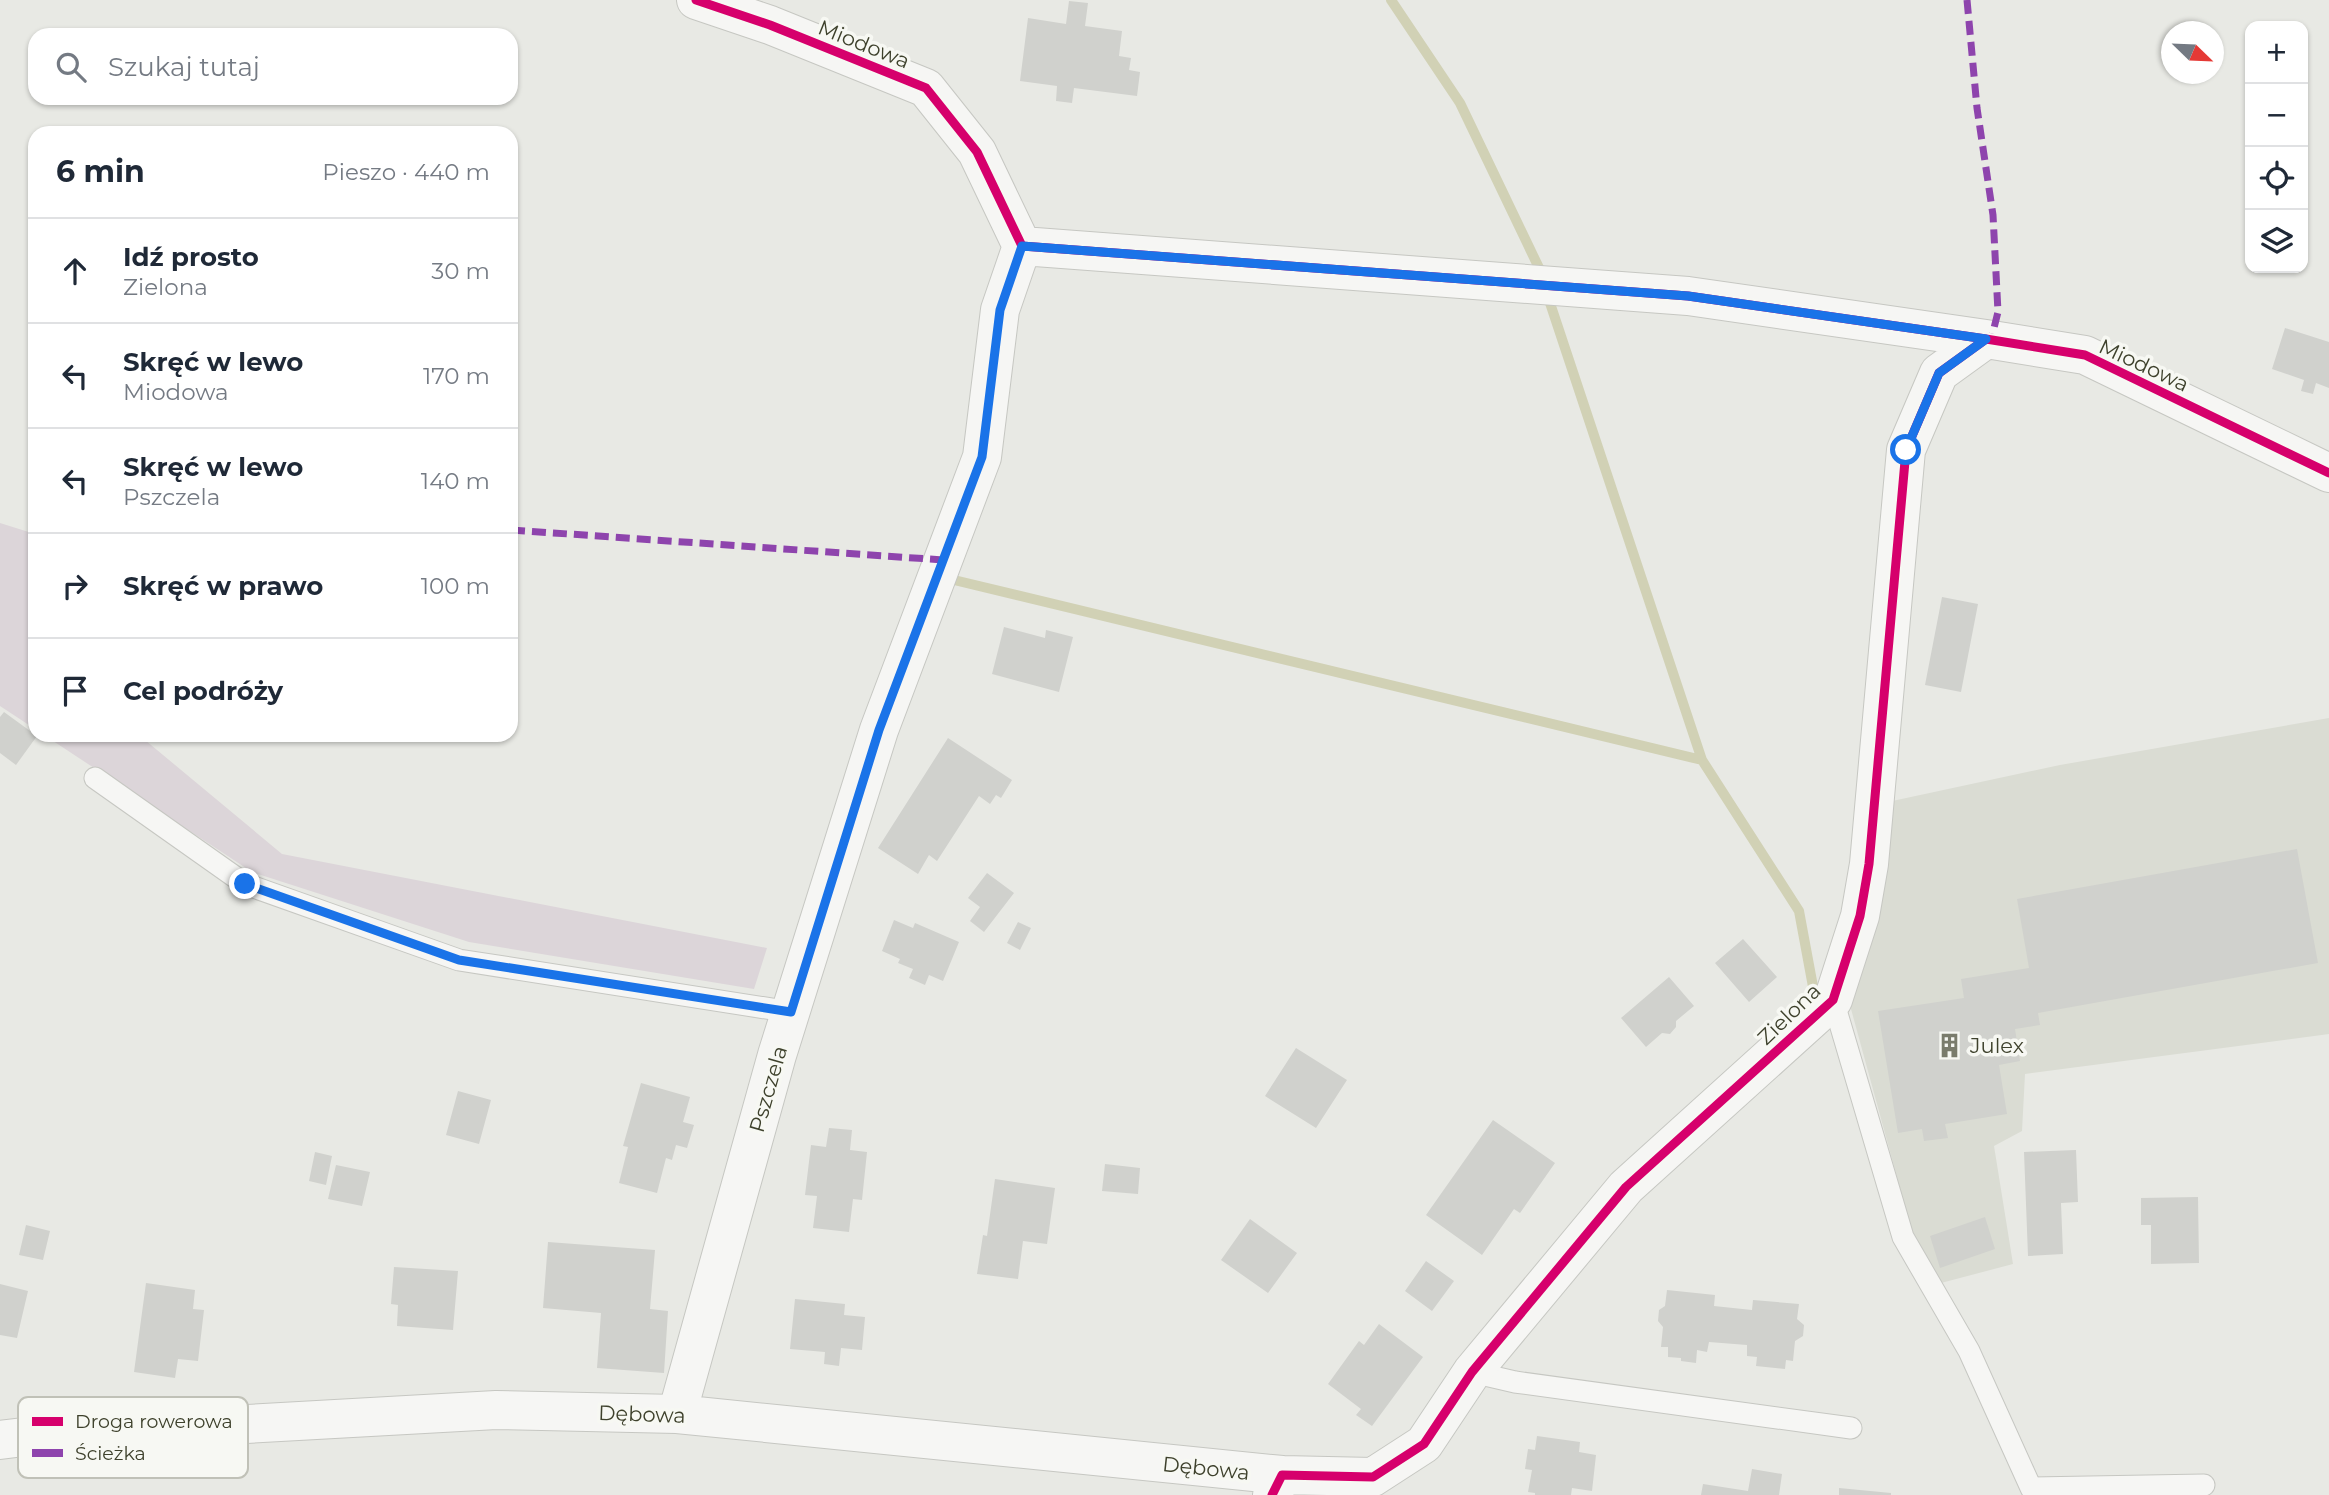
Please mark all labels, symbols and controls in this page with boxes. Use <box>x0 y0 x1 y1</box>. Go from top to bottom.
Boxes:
street label: Miodowa <box>815 14 913 74</box>
north arrow <box>2161 21 2224 84</box>
map controls <box>2245 21 2308 273</box>
button: + <box>2245 21 2308 84</box>
search box <box>28 28 518 105</box>
icon: search <box>52 48 90 86</box>
text: Szukaj tutaj <box>108 51 260 83</box>
button: − <box>2245 84 2308 147</box>
button: locate <box>2245 147 2308 210</box>
text: 6 min <box>56 153 145 190</box>
text: Pieszo · 440 m <box>322 158 490 186</box>
button: layers <box>2245 210 2308 273</box>
text: Idź prosto <box>123 241 259 273</box>
icon: ahead <box>56 252 94 290</box>
text: 30 m <box>431 257 490 285</box>
text: Zielona <box>123 273 208 301</box>
street label: Miodowa <box>2095 333 2193 397</box>
text: Skręć w lewo <box>123 346 303 378</box>
icon: left <box>56 357 94 395</box>
text: 170 m <box>423 362 490 390</box>
text: Miodowa <box>123 378 229 406</box>
route start <box>1890 434 1921 465</box>
text: Skręć w lewo <box>123 451 303 483</box>
icon: left <box>56 462 94 500</box>
text: 140 m <box>421 467 490 495</box>
text: Pszczela <box>123 483 220 511</box>
icon: right <box>56 567 94 605</box>
text: Skręć w prawo <box>123 570 323 602</box>
text: 100 m <box>421 572 490 600</box>
icon: arrive <box>56 672 94 710</box>
text: Cel podróży <box>123 675 283 707</box>
route end <box>229 868 260 899</box>
street label: Zielona <box>1752 978 1826 1050</box>
building icon: Julex <box>1936 1031 1964 1059</box>
place label: Julex <box>1969 1033 2024 1058</box>
street label: Pszczela <box>744 1043 792 1135</box>
legend <box>18 1397 248 1478</box>
street label: Dębowa <box>598 1400 686 1428</box>
text: Droga rowerowa <box>75 1410 233 1433</box>
text: Ścieżka <box>75 1442 146 1465</box>
street label: Dębowa <box>1161 1451 1251 1485</box>

